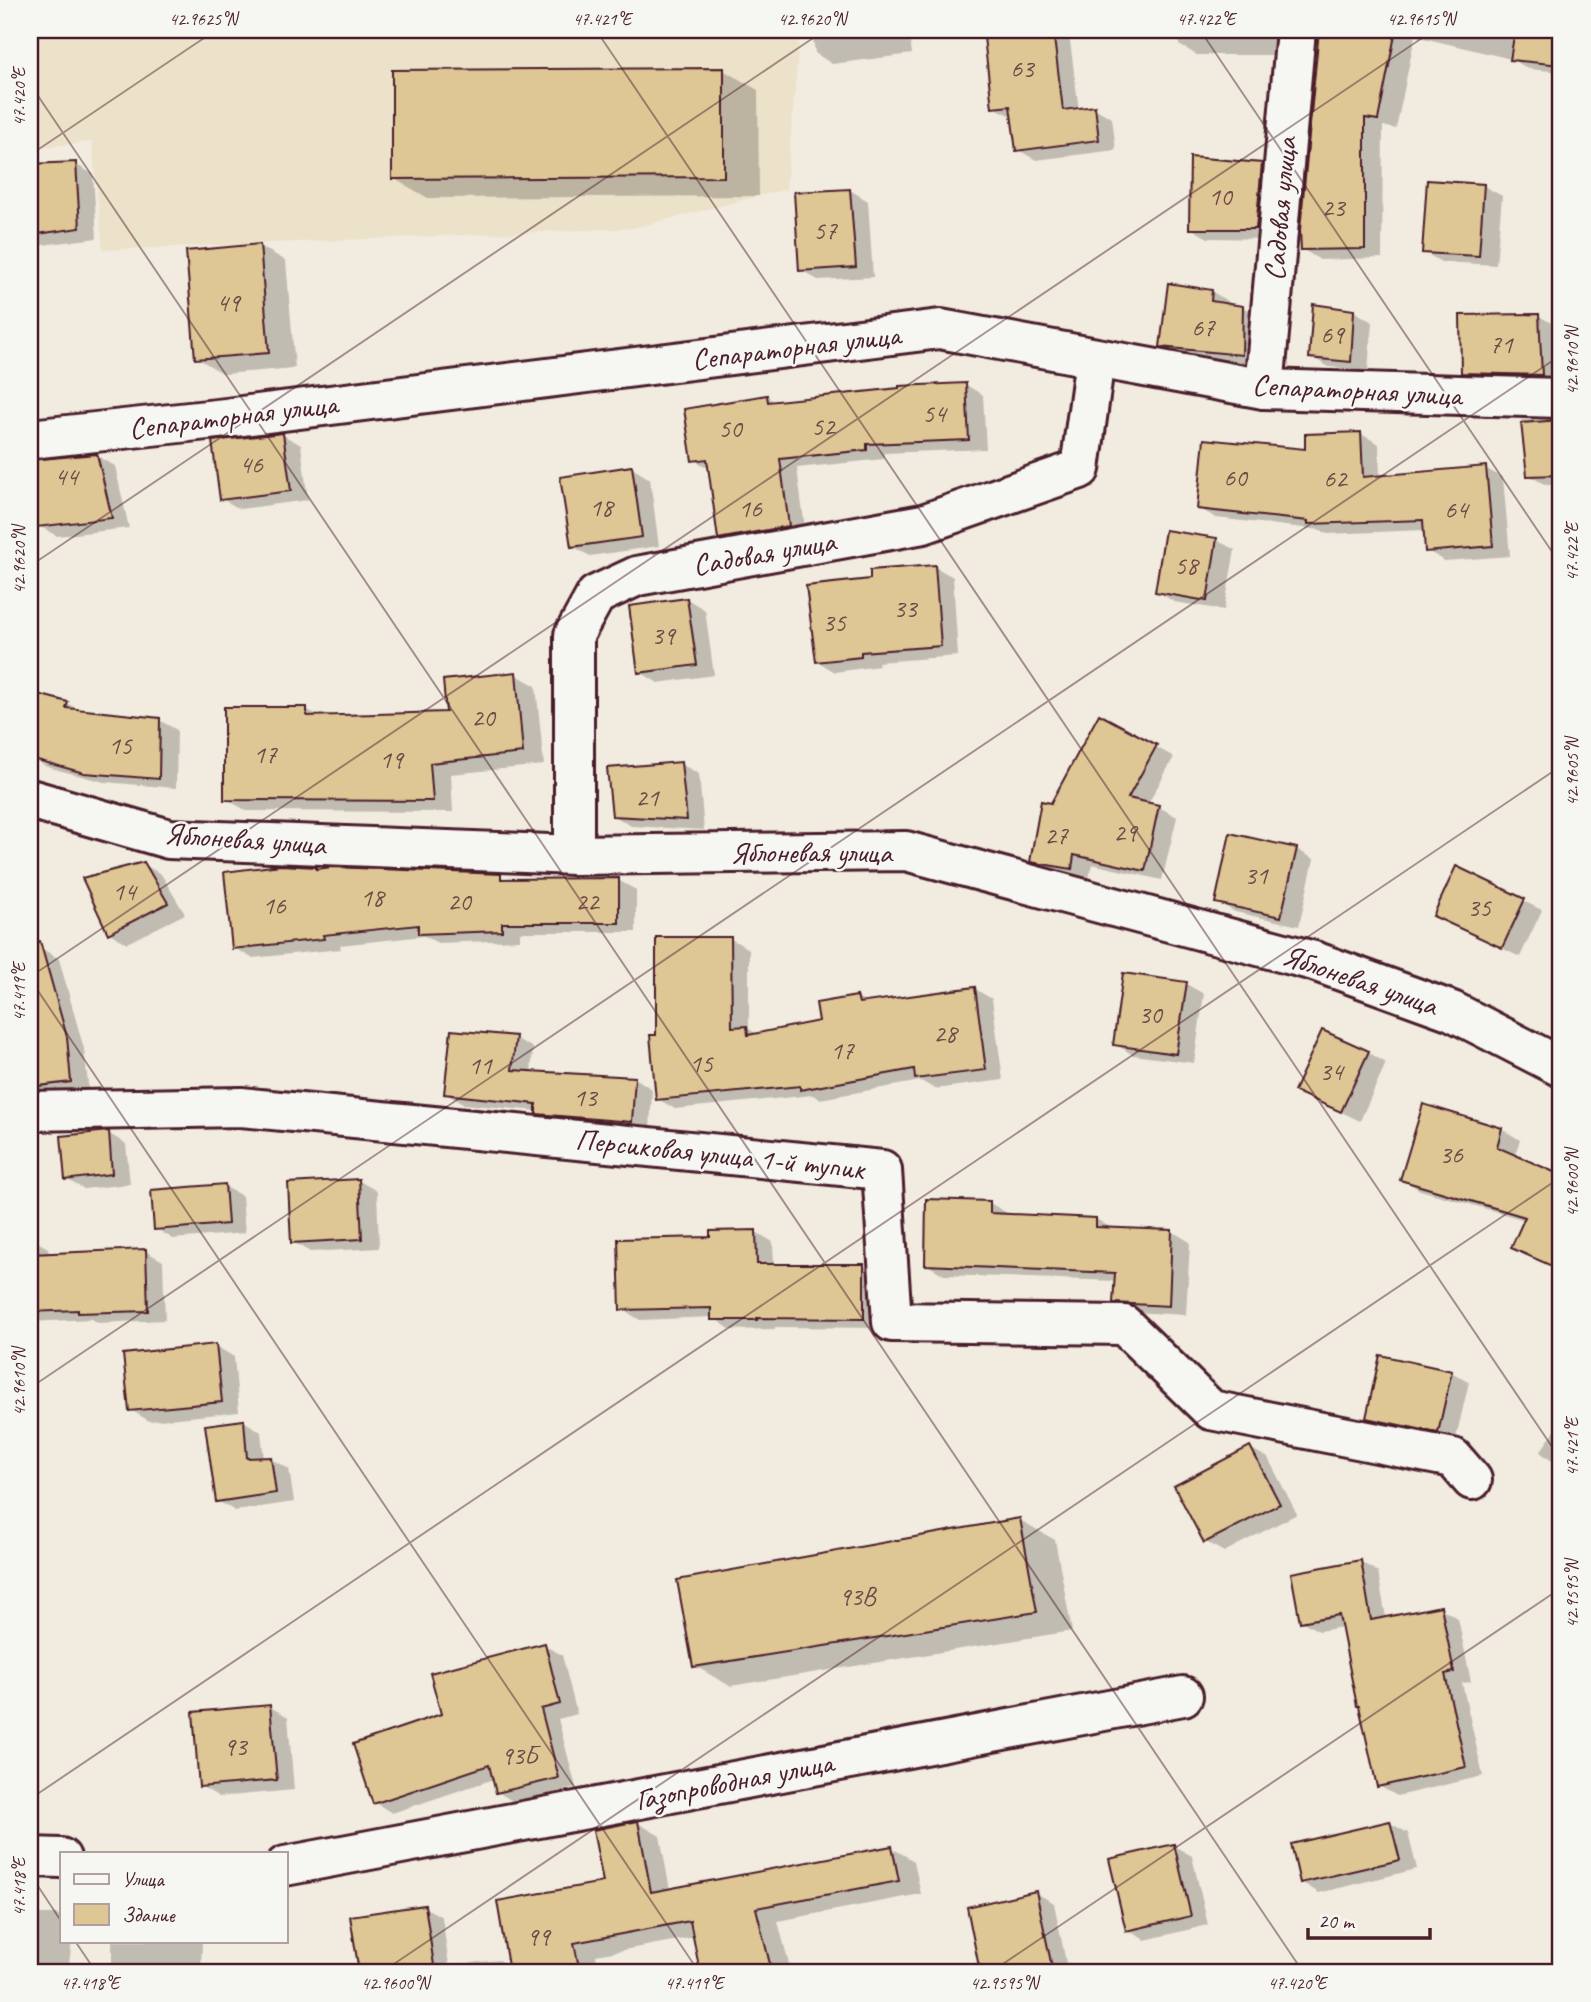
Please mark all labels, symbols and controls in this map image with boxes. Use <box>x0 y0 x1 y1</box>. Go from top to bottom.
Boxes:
text: 42.9625°N <box>169 8 240 30</box>
text: 47.421°E <box>573 8 634 30</box>
text: 42.9620°N <box>778 8 849 30</box>
text: 47.422°E <box>1177 8 1238 30</box>
text: 42.9615°N <box>1387 8 1458 30</box>
house number: 63 <box>1010 52 1036 85</box>
text: 47.420°E <box>8 65 30 126</box>
street label: Садовая улица <box>1255 134 1305 282</box>
house number: 10 <box>1208 180 1234 213</box>
house number: 23 <box>1321 191 1347 224</box>
house number: 57 <box>813 214 838 247</box>
house number: 49 <box>216 286 242 319</box>
house number: 67 <box>1191 311 1216 344</box>
street label: Сепараторная улица <box>690 315 905 379</box>
house number: 69 <box>1320 318 1346 351</box>
text: 42.9610°N <box>1561 324 1583 395</box>
house number: 71 <box>1489 328 1514 361</box>
street label: Сепараторная улица <box>1251 366 1465 415</box>
street label: Сепараторная улица <box>127 384 342 448</box>
house number: 54 <box>922 397 948 430</box>
house number: 52 <box>811 410 837 443</box>
house number: 50 <box>718 412 744 445</box>
house number: 46 <box>239 448 264 481</box>
house number: 44 <box>54 460 80 493</box>
house number: 60 <box>1223 461 1249 494</box>
house number: 62 <box>1323 462 1349 495</box>
house number: 18 <box>589 491 615 524</box>
house number: 16 <box>738 492 763 525</box>
house number: 64 <box>1444 493 1470 526</box>
text: 47.422°E <box>1561 520 1583 581</box>
street label: Садовая улица <box>690 521 840 584</box>
text: 42.9620°N <box>8 523 30 594</box>
house number: 58 <box>1174 549 1200 582</box>
house number: 33 <box>893 592 919 625</box>
house number: 35 <box>822 606 847 639</box>
house number: 39 <box>651 619 677 652</box>
house number: 20 <box>471 701 497 734</box>
house number: 15 <box>108 729 133 762</box>
text: 42.9605°N <box>1561 735 1583 806</box>
house number: 17 <box>253 738 278 771</box>
house number: 19 <box>379 743 405 776</box>
house number: 21 <box>635 781 660 814</box>
street label: Яблоневая улица <box>163 814 329 864</box>
house number: 29 <box>1113 816 1139 849</box>
house number: 27 <box>1044 819 1069 852</box>
street label: Яблоневая улица <box>730 833 894 871</box>
house number: 31 <box>1244 859 1269 892</box>
house number: 14 <box>112 875 138 908</box>
house number: 18 <box>360 881 386 914</box>
house number: 20 <box>447 885 473 918</box>
house number: 22 <box>575 885 601 918</box>
house number: 16 <box>262 889 287 922</box>
house number: 35 <box>1467 891 1492 924</box>
street label: Яблоневая улица <box>1277 936 1444 1025</box>
text: 47.419°E <box>8 960 30 1021</box>
house number: 30 <box>1138 998 1164 1031</box>
house number: 28 <box>933 1017 959 1050</box>
house number: 17 <box>830 1034 855 1067</box>
house number: 15 <box>689 1047 714 1080</box>
house number: 11 <box>468 1049 493 1082</box>
house number: 34 <box>1319 1055 1345 1088</box>
house number: 13 <box>573 1081 599 1114</box>
street label: Персиковая улица 1-й тупик <box>574 1120 868 1188</box>
house number: 36 <box>1439 1138 1464 1171</box>
text: 42.9600°N <box>1561 1146 1583 1217</box>
text: 42.9610°N <box>8 1345 30 1416</box>
text: 47.421°E <box>1561 1415 1583 1476</box>
text: 42.9595°N <box>1561 1557 1583 1628</box>
house number: 93В <box>839 1580 877 1613</box>
house number: 93 <box>223 1730 249 1763</box>
house number: 93Б <box>501 1739 541 1772</box>
street label: Газопроводная улица <box>632 1743 839 1819</box>
legend <box>60 1852 287 1942</box>
text: 47.418°E <box>8 1855 30 1916</box>
text: Улица <box>122 1866 165 1892</box>
scale bar <box>1308 1897 1430 1941</box>
text: Здание <box>122 1902 176 1928</box>
text: 20 m <box>1318 1908 1356 1934</box>
house number: 99 <box>526 1920 552 1953</box>
text: 47.418°E <box>61 1972 122 1994</box>
text: 42.9600°N <box>361 1972 432 1994</box>
text: 47.419°E <box>665 1972 726 1994</box>
text: 42.9595°N <box>970 1972 1041 1994</box>
text: 47.420°E <box>1268 1972 1329 1994</box>

